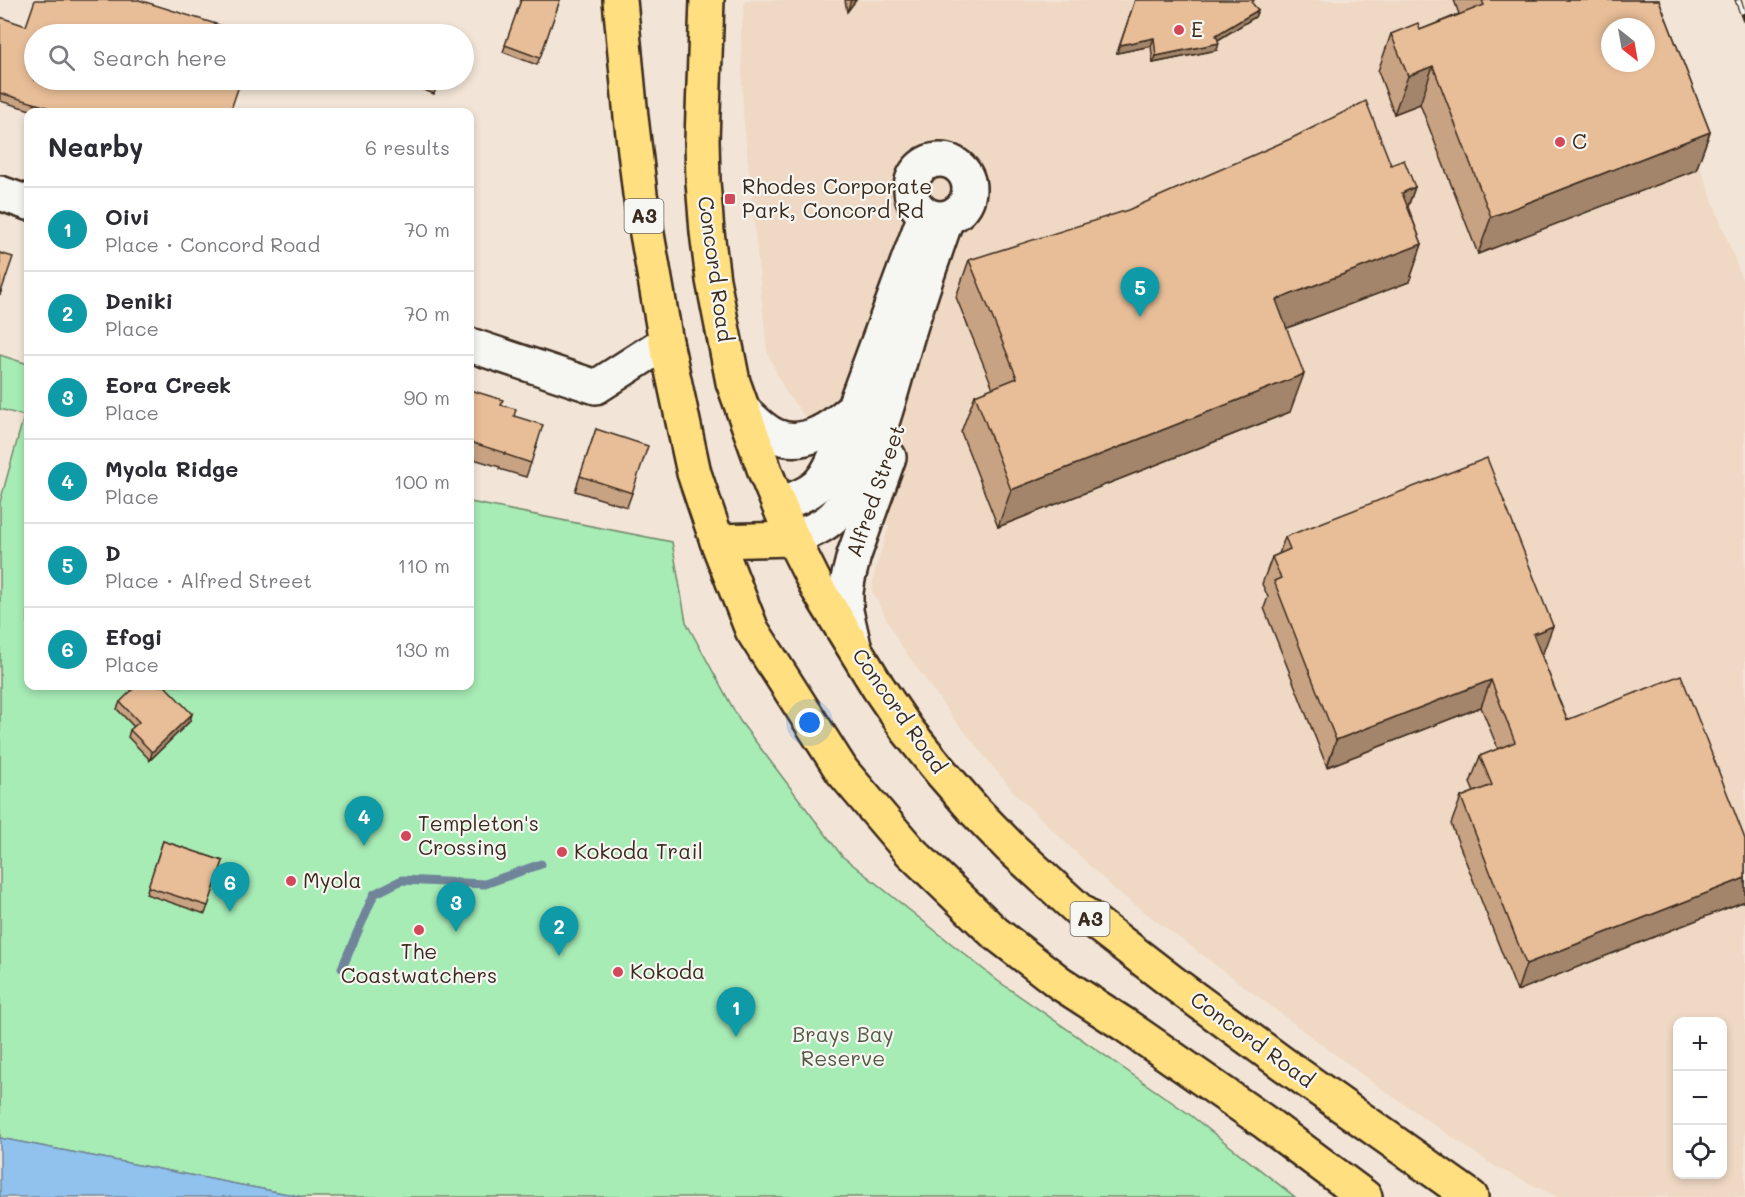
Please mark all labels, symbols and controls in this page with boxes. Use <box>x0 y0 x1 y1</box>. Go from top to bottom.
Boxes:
place label: E <box>1191 15 1203 42</box>
north arrow <box>1601 18 1655 72</box>
marker: E <box>1172 23 1186 37</box>
search box <box>24 24 474 90</box>
icon: search <box>45 41 78 74</box>
text: Search here <box>93 43 227 72</box>
place label: C <box>1572 127 1587 154</box>
text: Nearby <box>48 130 143 164</box>
text: 6 results <box>365 134 450 160</box>
marker: C <box>1553 135 1567 149</box>
place label: Rhodes Corporate Park, Concord Rd <box>742 172 932 223</box>
marker: Rhodes Corporate Park, Concord Rd <box>723 192 737 206</box>
street label: Concord Road <box>693 194 740 343</box>
road number: A3 <box>624 199 664 233</box>
text: Oivi <box>105 202 150 231</box>
text: 1 <box>63 216 72 242</box>
text: 70 m <box>404 216 450 242</box>
text: Place · Concord Road <box>105 231 320 257</box>
pin: 5 <box>1120 268 1160 317</box>
text: Deniki <box>105 286 173 315</box>
text: 2 <box>62 300 73 326</box>
text: 70 m <box>404 300 450 326</box>
text: Place <box>105 315 159 341</box>
text: Eora Creek <box>105 370 231 399</box>
text: 3 <box>62 384 74 410</box>
text: 90 m <box>404 384 450 410</box>
text: Place <box>105 399 159 425</box>
street label: Alfred Street <box>839 421 910 560</box>
text: Myola Ridge <box>105 454 238 483</box>
text: 4 <box>61 468 74 494</box>
text: 100 m <box>394 468 450 494</box>
text: Place <box>105 483 159 509</box>
text: D <box>105 538 121 567</box>
text: 5 <box>62 552 73 578</box>
text: 110 m <box>397 552 450 578</box>
text: Place · Alfred Street <box>105 567 312 593</box>
text: Efogi <box>105 622 162 651</box>
text: 6 <box>61 636 74 662</box>
text: 130 m <box>395 636 450 662</box>
street label: Concord Road <box>847 642 953 778</box>
text: Place <box>105 651 159 677</box>
your location <box>795 708 824 737</box>
pin: 4 <box>344 796 384 846</box>
place label: Templeton's Crossing <box>418 809 539 860</box>
marker: Templeton's Crossing <box>399 829 413 843</box>
place label: Kokoda Trail <box>574 837 703 864</box>
marker: Kokoda Trail <box>555 845 569 859</box>
pin: 6 <box>210 862 250 912</box>
place label: Myola <box>303 866 362 893</box>
marker: Myola <box>284 874 298 888</box>
pin: 3 <box>436 882 476 932</box>
road number: A3 <box>1070 902 1110 936</box>
pin: 2 <box>540 906 578 956</box>
marker: The Coastwatchers <box>412 923 426 937</box>
place label: The Coastwatchers <box>341 937 497 988</box>
place label: Kokoda <box>630 957 705 984</box>
marker: Kokoda <box>611 965 625 979</box>
street label: Concord Road <box>1186 985 1320 1093</box>
pin: 1 <box>716 988 756 1037</box>
map controls <box>1673 1017 1727 1179</box>
button: + <box>1673 1017 1727 1071</box>
park label: Brays Bay Reserve <box>792 1020 894 1071</box>
button: − <box>1673 1071 1727 1125</box>
button: locate <box>1673 1125 1727 1179</box>

